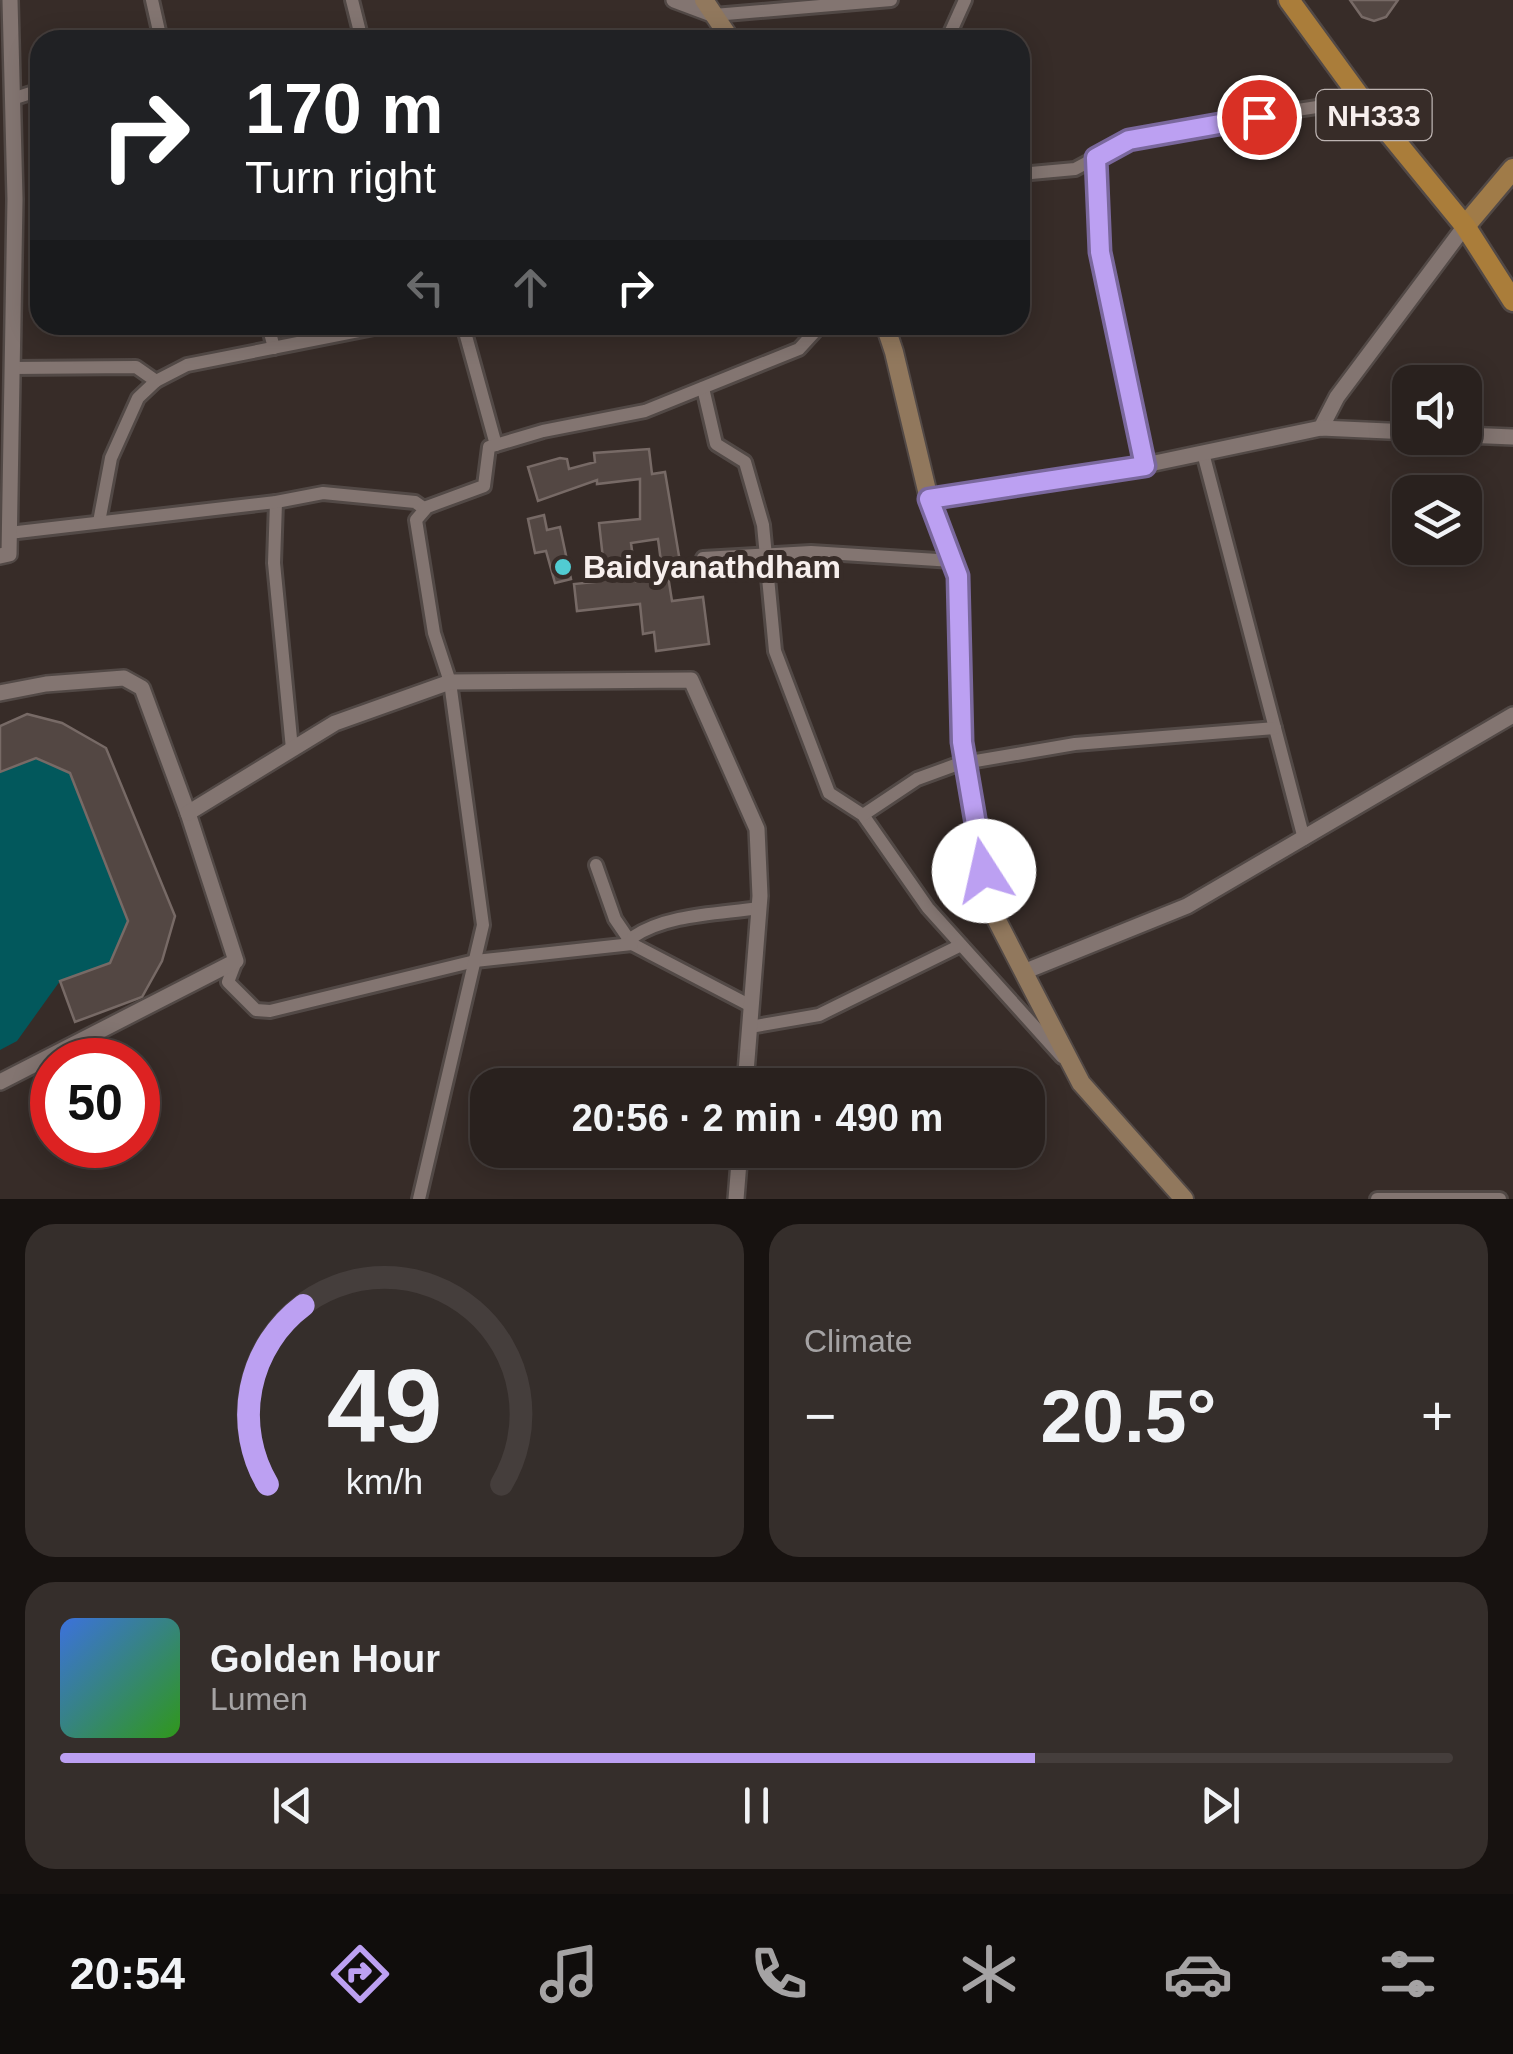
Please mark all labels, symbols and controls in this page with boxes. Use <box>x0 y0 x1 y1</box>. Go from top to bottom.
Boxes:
icon: right <box>80 70 210 200</box>
text: 170 m <box>245 70 443 148</box>
pin <box>1217 75 1302 160</box>
icon: arrive <box>1232 90 1287 145</box>
road number: NH333 <box>1316 90 1432 140</box>
text: Turn right <box>245 152 436 203</box>
icon: left <box>398 260 453 315</box>
icon: ahead <box>503 260 558 315</box>
icon: right <box>608 260 663 315</box>
map controls <box>1392 365 1482 565</box>
button: sound <box>1392 365 1482 455</box>
button: layers <box>1392 475 1482 565</box>
place label: Baidyanathdham <box>583 549 841 585</box>
marker: Baidyanathdham <box>552 556 574 578</box>
position arrow <box>932 819 1036 923</box>
speed limit sign: 50 <box>30 1038 160 1168</box>
text: 20:56 · 2 min · 490 m <box>572 1097 943 1139</box>
text: Climate <box>804 1323 912 1359</box>
text: 49 <box>327 1348 442 1464</box>
text: 20.5° <box>1041 1374 1216 1458</box>
text: − <box>804 1385 836 1447</box>
text: + <box>1421 1385 1453 1447</box>
text: km/h <box>346 1462 423 1502</box>
text: Golden Hour <box>210 1638 440 1680</box>
text: Lumen <box>210 1681 308 1717</box>
icon: previous <box>265 1778 320 1833</box>
icon: pause <box>729 1778 784 1833</box>
icon: next <box>1193 1778 1248 1833</box>
icon: directions <box>325 1939 395 2009</box>
icon: music <box>534 1939 604 2009</box>
icon: phone <box>744 1939 814 2009</box>
icon: climate <box>954 1939 1024 2009</box>
icon: car <box>1163 1939 1233 2009</box>
icon: filters <box>1373 1939 1443 2009</box>
text: 20:54 <box>70 1948 185 1999</box>

